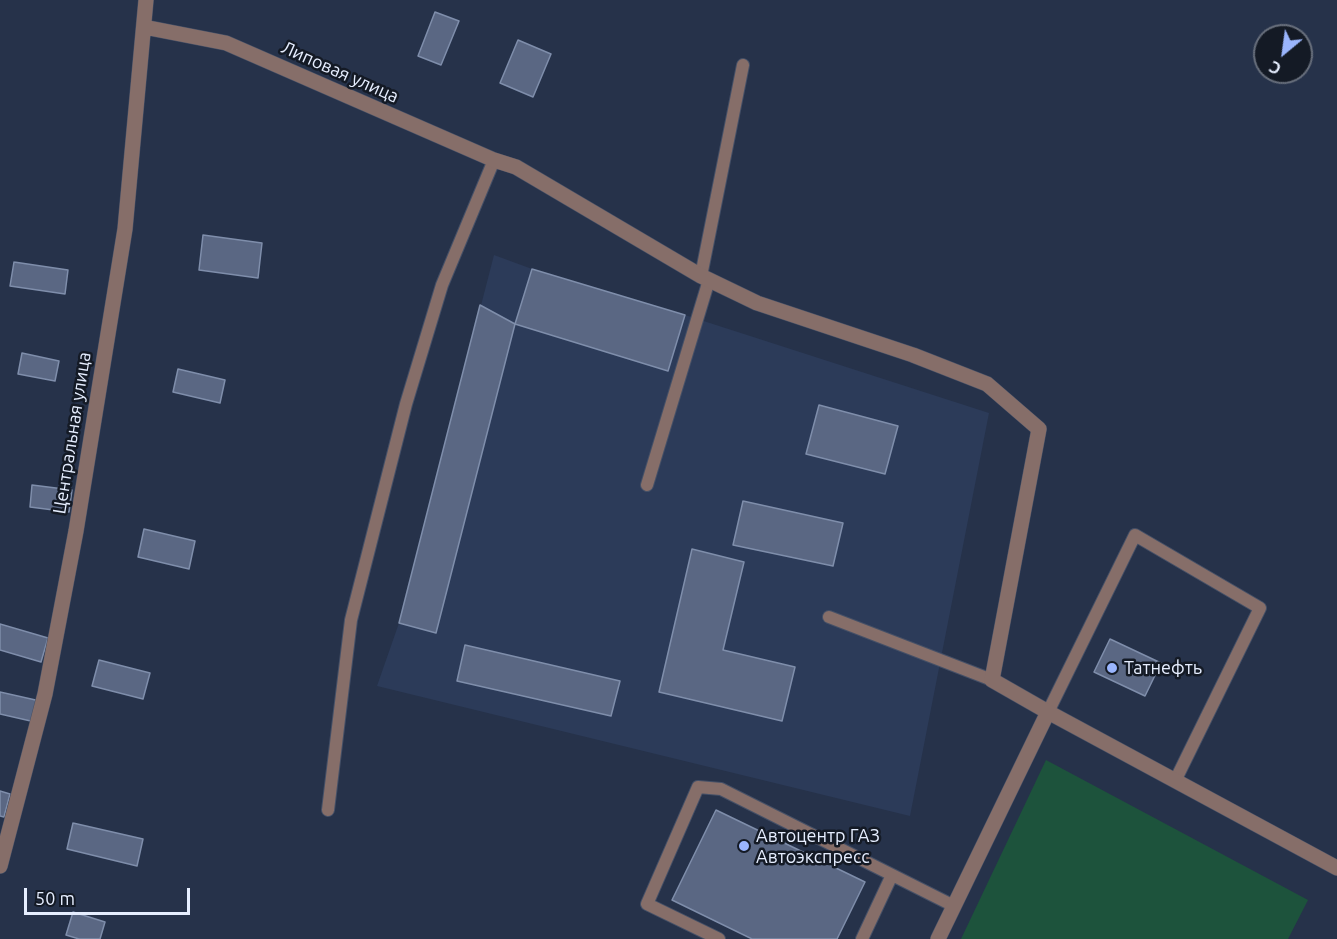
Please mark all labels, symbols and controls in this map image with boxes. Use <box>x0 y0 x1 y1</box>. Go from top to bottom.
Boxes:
north arrow <box>1253 24 1313 84</box>
street label: Липовая улица <box>278 36 402 108</box>
text: С <box>1266 58 1284 78</box>
street label: Центральная улица <box>49 351 95 515</box>
place label: Татнефть <box>1124 657 1202 679</box>
marker: Татнефть <box>1105 661 1119 675</box>
place label: Автоцентр ГАЗ Автоэкспресс <box>756 825 880 868</box>
marker: Автоцентр ГАЗ Автоэкспресс <box>737 839 751 853</box>
scale bar <box>27 876 194 914</box>
text: 50 m <box>35 888 75 908</box>

